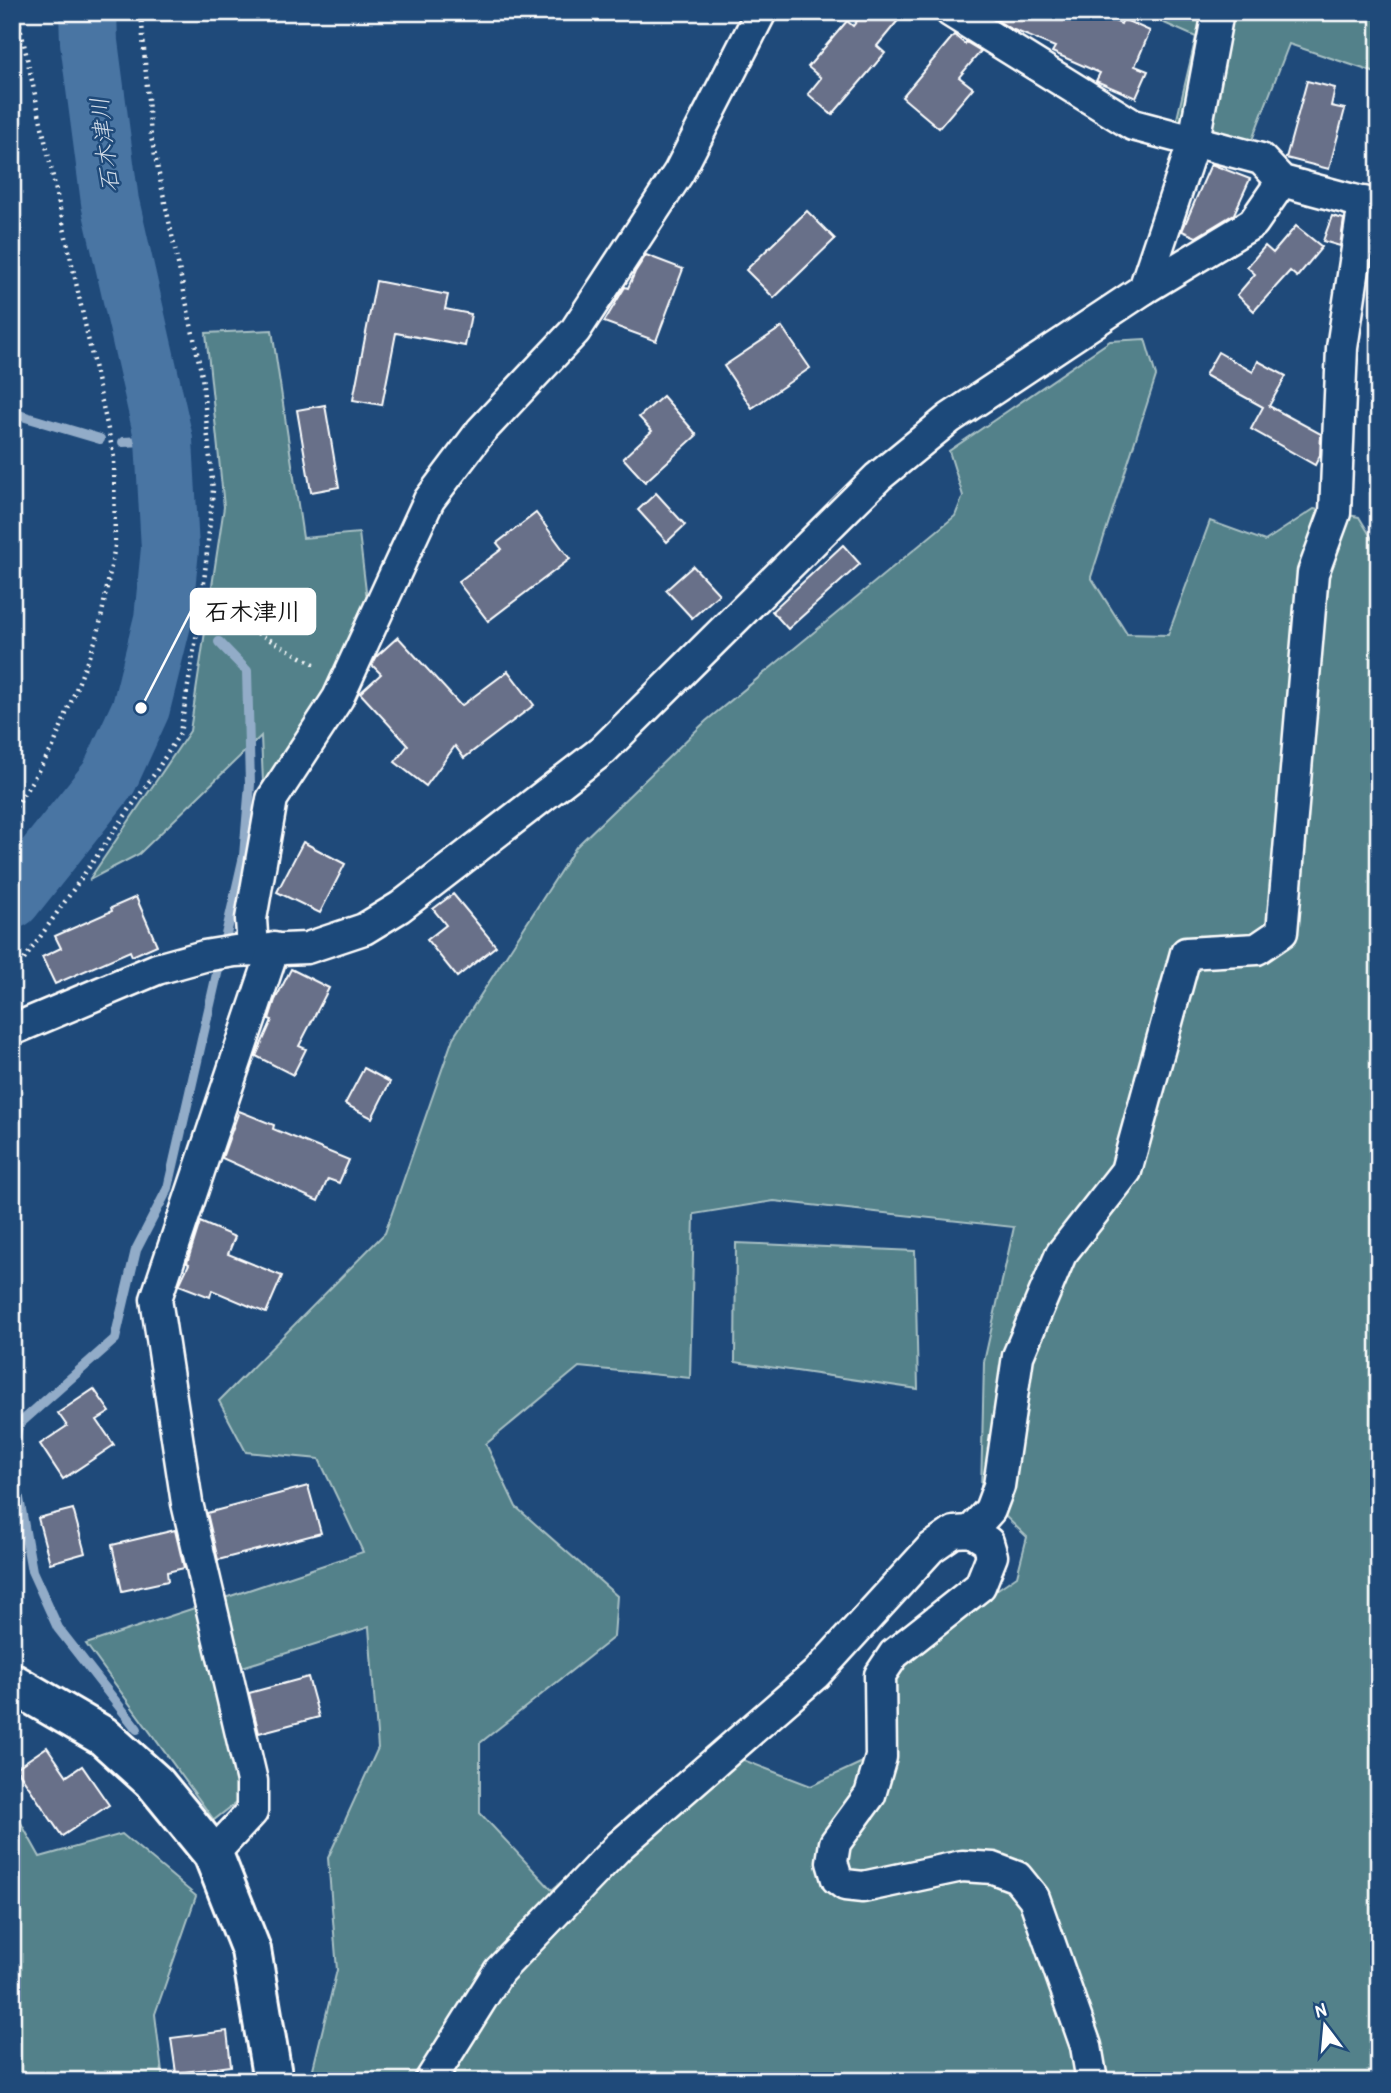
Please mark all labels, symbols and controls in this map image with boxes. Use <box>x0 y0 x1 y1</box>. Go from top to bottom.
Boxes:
water label: 石木津川 <box>82 95 126 195</box>
callout: 石木津川 <box>191 589 315 634</box>
text: 石木津川 <box>205 595 301 627</box>
north arrow <box>1290 1992 1360 2062</box>
text: N <box>1312 1996 1329 2024</box>

